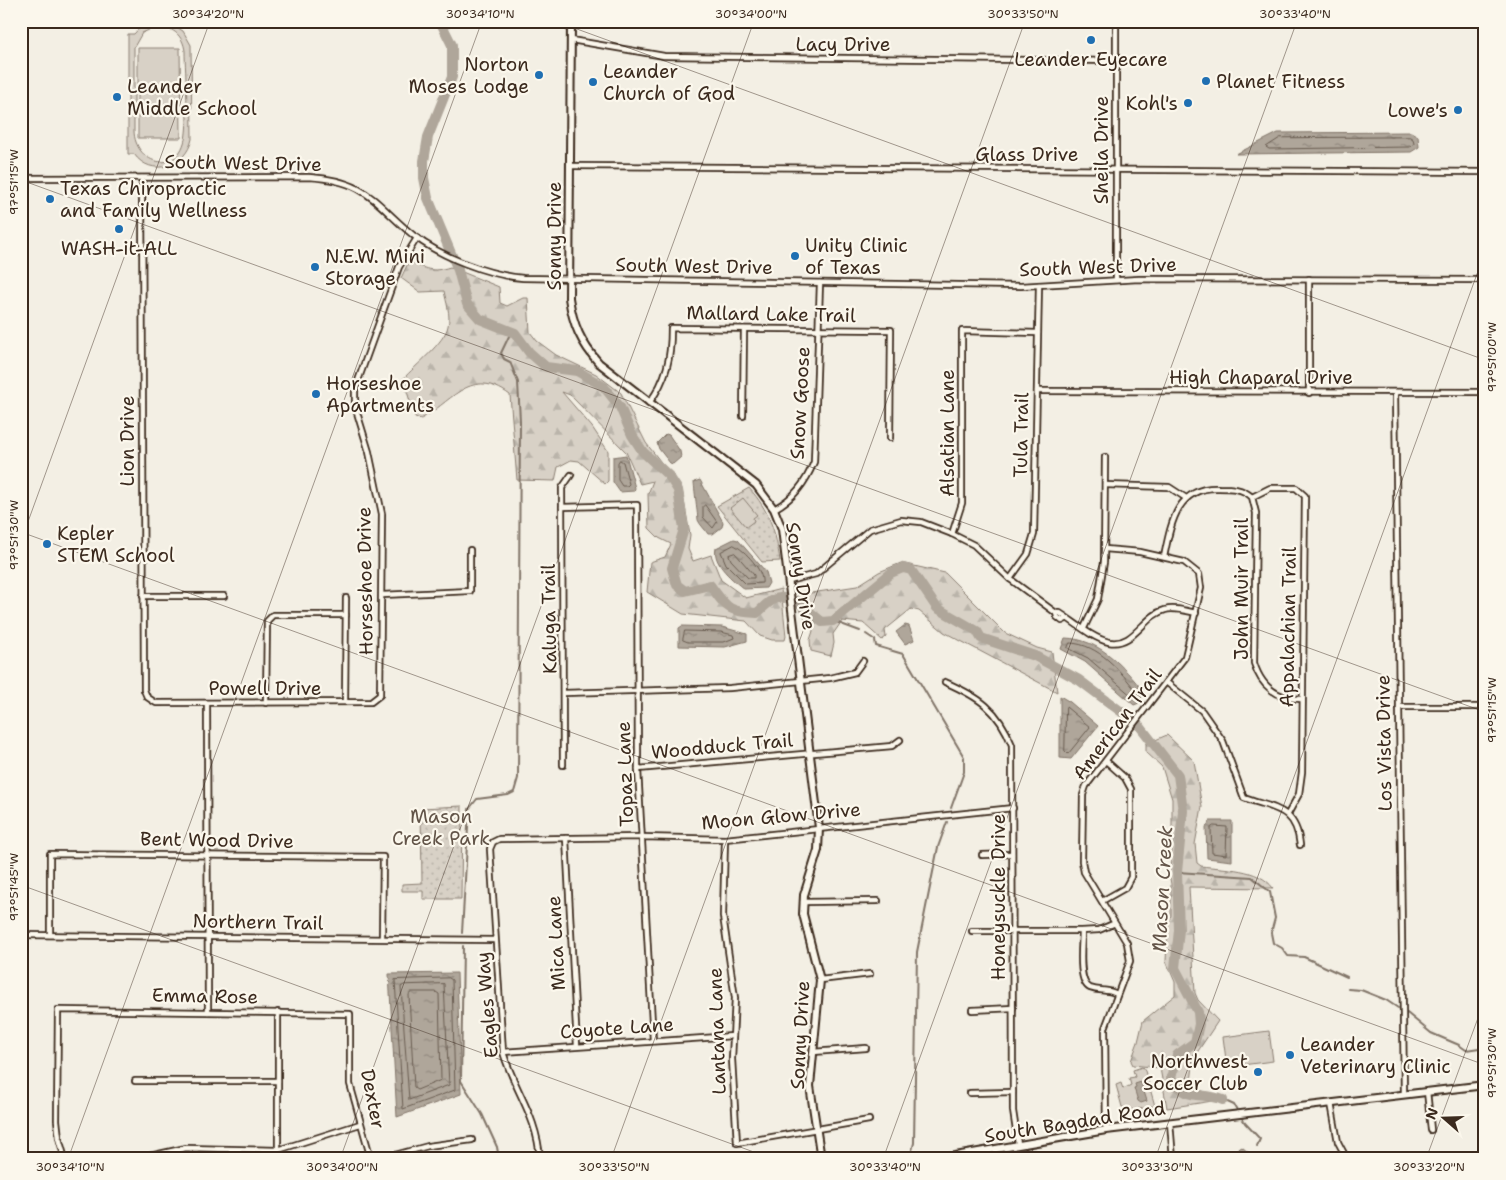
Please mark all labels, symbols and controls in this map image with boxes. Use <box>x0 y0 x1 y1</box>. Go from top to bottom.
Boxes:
text: 30°34'20"N <box>172 6 244 22</box>
text: 30°34'10"N <box>445 6 515 22</box>
text: 30°34'00"N <box>715 6 787 22</box>
text: 30°33'50"N <box>987 6 1059 22</box>
text: 30°33'40"N <box>1259 6 1331 22</box>
street label: Lacy Drive <box>795 32 891 57</box>
marker: Leander Eyecare <box>1085 34 1097 46</box>
place label: Leander Eyecare <box>1014 47 1168 72</box>
place label: Norton Moses Lodge <box>409 52 529 99</box>
place label: Leander Church of God <box>603 59 735 106</box>
marker: Norton Moses Lodge <box>533 69 545 81</box>
place label: Planet Fitness <box>1216 69 1345 94</box>
place label: Leander Middle School <box>127 74 257 121</box>
marker: Planet Fitness <box>1200 75 1212 87</box>
marker: Leander Church of God <box>587 76 599 88</box>
marker: Leander Middle School <box>111 91 123 103</box>
place label: Kohl's <box>1126 91 1178 116</box>
street label: Sheila Drive <box>1089 96 1114 204</box>
marker: Kohl's <box>1182 97 1194 109</box>
place label: Lowe's <box>1388 98 1448 123</box>
marker: Lowe's <box>1452 104 1464 116</box>
street label: Glass Drive <box>975 142 1079 167</box>
text: 97°51'15"W <box>6 149 22 215</box>
street label: South West Drive <box>164 149 322 177</box>
place label: Texas Chiropractic and Family Wellness <box>60 176 248 223</box>
street label: Sonny Drive <box>542 182 567 290</box>
marker: Texas Chiropractic and Family Wellness <box>44 193 56 205</box>
marker: WASH-it-ALL <box>113 223 125 235</box>
place label: Unity Clinic of Texas <box>805 233 908 280</box>
place label: WASH-it-ALL <box>61 236 177 261</box>
place label: N.E.W. Mini Storage <box>325 244 425 291</box>
marker: Unity Clinic of Texas <box>789 250 801 262</box>
street label: South West Drive <box>615 252 773 280</box>
street label: South West Drive <box>1019 252 1177 282</box>
marker: N.E.W. Mini Storage <box>309 261 321 273</box>
street label: Mallard Lake Trail <box>686 300 856 328</box>
text: 97°51'00"W <box>1484 322 1500 392</box>
street label: Snow Goose <box>785 346 815 460</box>
street label: High Chaparal Drive <box>1169 365 1353 390</box>
street label: Alsatian Lane <box>935 369 960 497</box>
place label: Horseshoe Apartments <box>326 371 434 418</box>
marker: Horseshoe Apartments <box>310 388 322 400</box>
street label: Tula Trail <box>1008 392 1034 478</box>
street label: Lion Drive <box>115 395 140 487</box>
text: 97°51'30"W <box>6 500 22 570</box>
street label: Horseshoe Drive <box>351 506 379 656</box>
street label: John Muir Trail <box>1229 518 1254 660</box>
street label: Sonny Drive <box>780 520 822 632</box>
place label: Kepler STEM School <box>57 521 175 568</box>
marker: Kepler STEM School <box>41 538 53 550</box>
street label: Appalachian Trail <box>1274 546 1302 708</box>
street label: Kaluga Trail <box>536 563 562 674</box>
street label: American Trail <box>1067 663 1167 785</box>
street label: Los Vista Drive <box>1370 674 1398 812</box>
street label: Powell Drive <box>208 676 322 701</box>
text: 97°51'15"W <box>1484 677 1500 743</box>
street label: Topaz Lane <box>611 721 639 827</box>
street label: Woodduck Trail <box>650 727 794 765</box>
street label: Moon Glow Drive <box>700 797 862 835</box>
park label: Mason Creek Park <box>392 804 490 851</box>
street label: Honeysuckle Drive <box>986 813 1011 981</box>
water label: Mason Creek <box>1146 824 1178 953</box>
street label: Bent Wood Drive <box>140 826 294 854</box>
text: 97°51'45"W <box>6 853 22 921</box>
street label: Mica Lane <box>541 895 571 991</box>
street label: Northern Trail <box>192 908 324 936</box>
street label: Eagles Way <box>470 951 504 1059</box>
street label: Lantana Lane <box>702 967 732 1095</box>
street label: Sonny Drive <box>785 980 815 1090</box>
street label: Emma Rose <box>152 983 258 1009</box>
street label: Coyote Lane <box>559 1012 675 1044</box>
text: 97°51'30"W <box>1484 1028 1500 1098</box>
place label: Leander Veterinary Clinic <box>1300 1032 1451 1079</box>
place label: Northwest Soccer Club <box>1143 1049 1248 1096</box>
marker: Leander Veterinary Clinic <box>1284 1049 1296 1061</box>
marker: Northwest Soccer Club <box>1252 1066 1264 1078</box>
street label: Dexter <box>355 1067 391 1131</box>
north arrow <box>1418 1092 1468 1142</box>
street label: South Bagdad Road <box>983 1095 1167 1149</box>
text: N <box>1421 1105 1442 1122</box>
text: 30°34'10"N <box>35 1159 105 1175</box>
text: 30°34'00"N <box>306 1159 378 1175</box>
text: 30°33'50"N <box>578 1159 650 1175</box>
text: 30°33'40"N <box>849 1159 921 1175</box>
text: 30°33'30"N <box>1121 1159 1193 1175</box>
text: 30°33'20"N <box>1393 1159 1465 1175</box>

